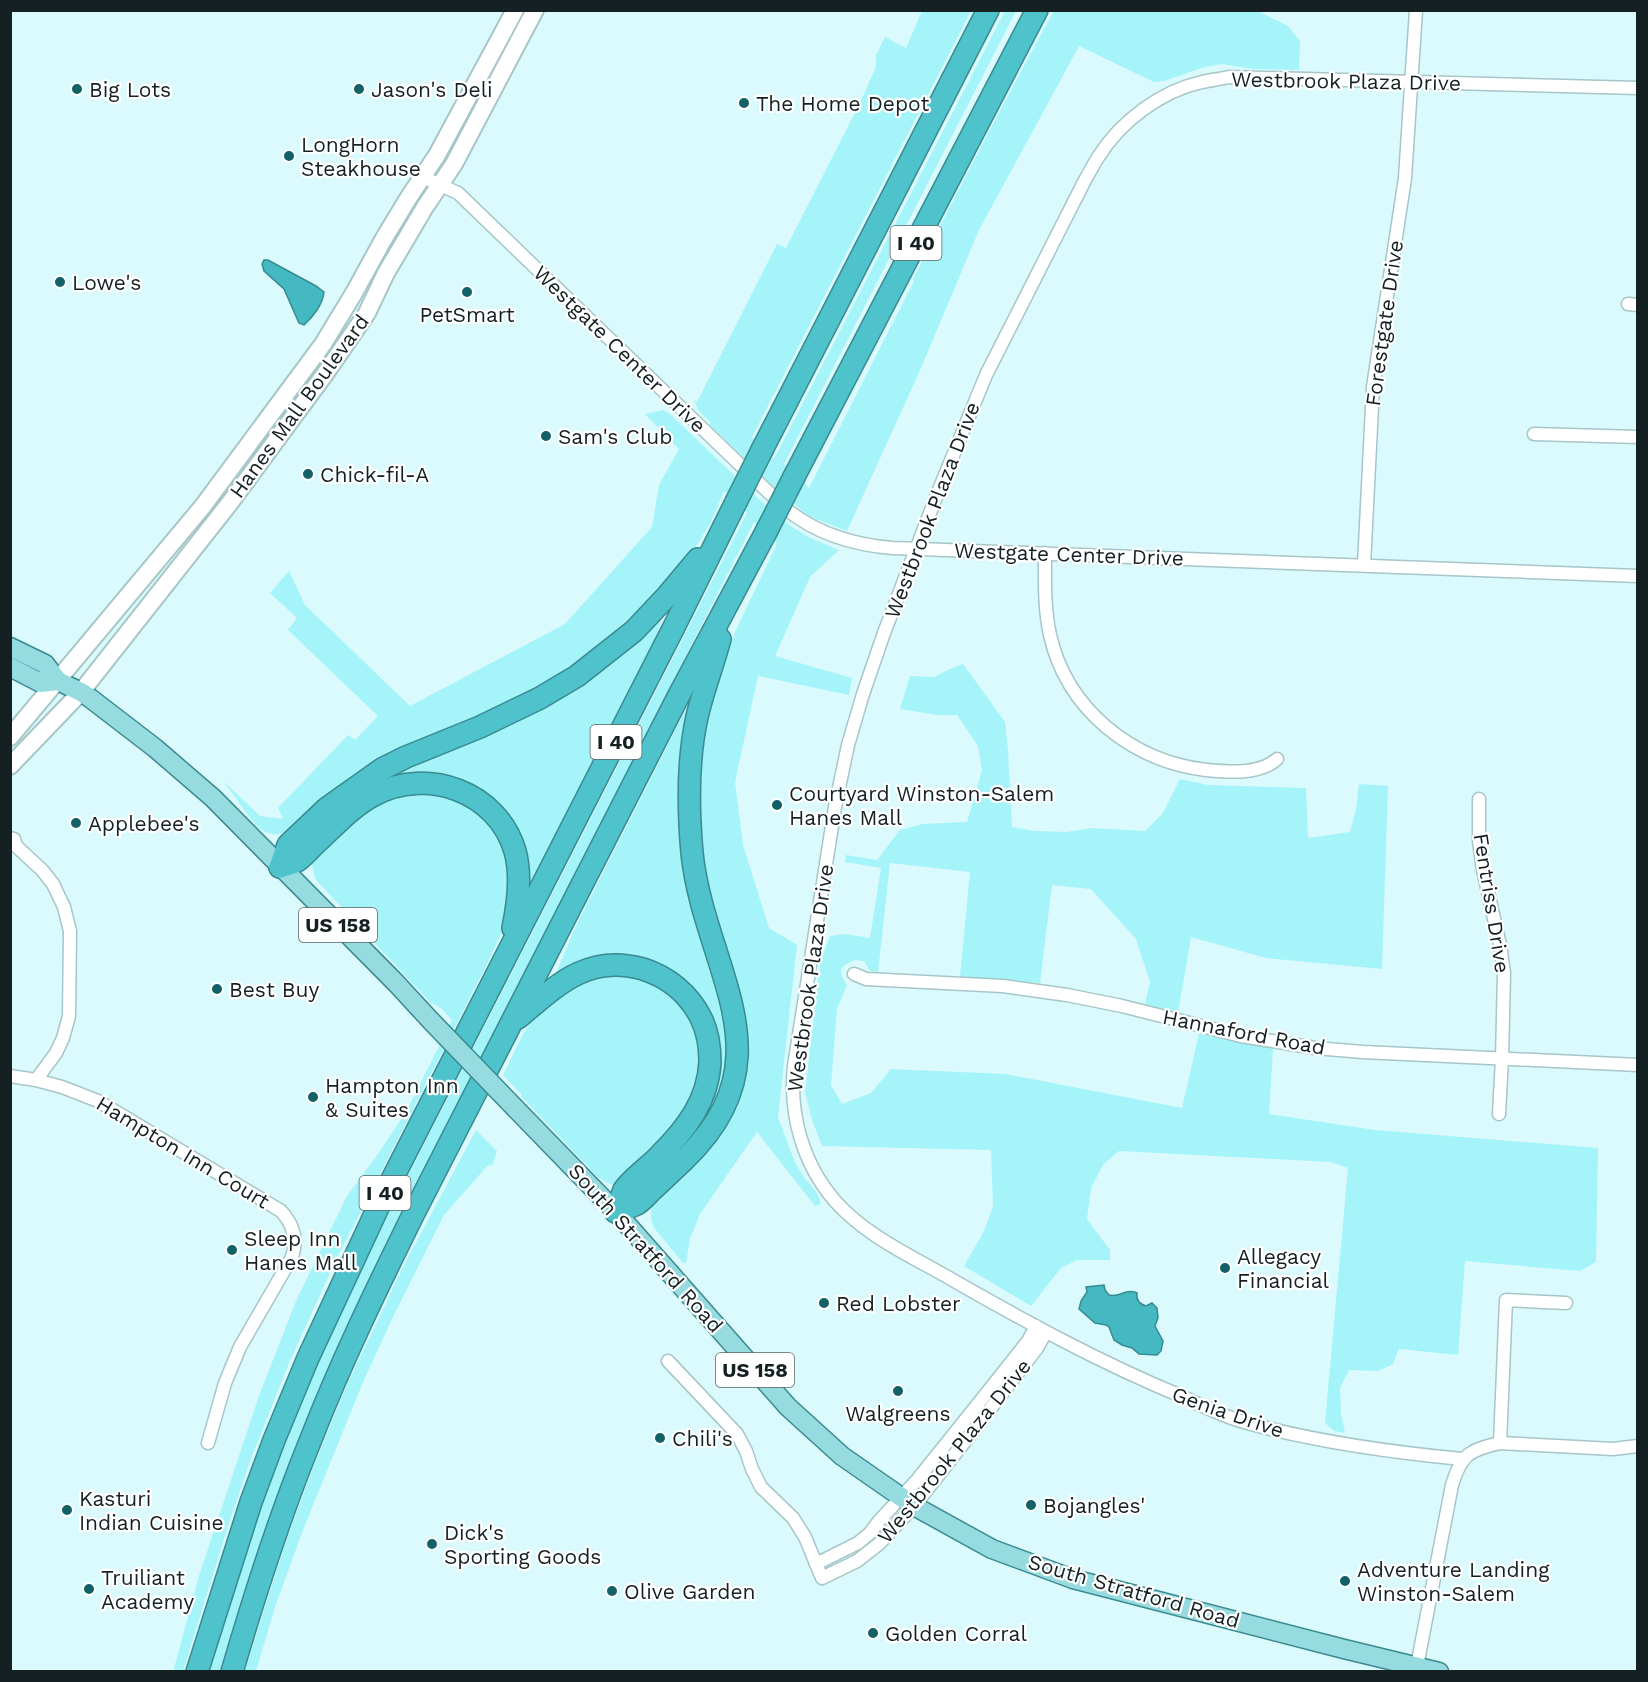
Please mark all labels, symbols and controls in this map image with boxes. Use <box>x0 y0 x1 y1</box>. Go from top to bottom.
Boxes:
street label: Westbrook Plaza Drive <box>1231 66 1461 96</box>
place label: Big Lots <box>89 77 171 102</box>
place label: Jason's Deli <box>371 77 493 102</box>
marker: Big Lots <box>70 82 84 96</box>
marker: Jason's Deli <box>352 82 366 96</box>
place label: The Home Depot <box>756 91 930 116</box>
marker: The Home Depot <box>737 96 751 110</box>
place label: LongHorn Steakhouse <box>301 132 421 181</box>
marker: LongHorn Steakhouse <box>282 149 296 163</box>
road number: I 40 <box>890 226 942 260</box>
street label: Forestgate Drive <box>1360 238 1408 408</box>
street label: Westgate Center Drive <box>529 260 711 438</box>
place label: Lowe's <box>72 270 141 295</box>
marker: Lowe's <box>53 275 67 289</box>
marker: PetSmart <box>460 285 474 299</box>
place label: PetSmart <box>419 302 515 327</box>
street label: Hanes Mall Boulevard <box>224 309 374 503</box>
street label: Westbrook Plaza Drive <box>879 398 985 622</box>
place label: Sam's Club <box>558 424 672 449</box>
marker: Sam's Club <box>539 429 553 443</box>
place label: Chick-fil-A <box>320 462 429 487</box>
marker: Chick-fil-A <box>301 467 315 481</box>
street label: Westgate Center Drive <box>954 537 1184 571</box>
road number: I 40 <box>590 725 642 759</box>
place label: Courtyard Winston-Salem Hanes Mall <box>789 781 1054 830</box>
marker: Courtyard Winston-Salem Hanes Mall <box>770 798 784 812</box>
place label: Applebee's <box>88 811 200 836</box>
marker: Applebee's <box>69 816 83 830</box>
street label: Fentriss Drive <box>1469 831 1515 975</box>
street label: Westbrook Plaza Drive <box>782 862 838 1094</box>
road number: US 158 <box>299 908 377 942</box>
place label: Best Buy <box>229 977 320 1002</box>
marker: Best Buy <box>210 982 224 996</box>
street label: Hannaford Road <box>1160 1004 1328 1060</box>
place label: Hampton Inn & Suites <box>325 1073 459 1122</box>
street label: Hampton Inn Court <box>92 1090 274 1214</box>
marker: Hampton Inn & Suites <box>306 1090 320 1104</box>
street label: South Stratford Road <box>564 1158 728 1338</box>
road number: I 40 <box>360 1176 410 1210</box>
place label: Sleep Inn Hanes Mall <box>244 1226 358 1275</box>
marker: Sleep Inn Hanes Mall <box>225 1243 239 1257</box>
place label: Allegacy Financial <box>1237 1244 1330 1293</box>
marker: Allegacy Financial <box>1218 1261 1232 1275</box>
place label: Red Lobster <box>836 1291 961 1316</box>
marker: Red Lobster <box>817 1296 831 1310</box>
road number: US 158 <box>716 1353 794 1387</box>
street label: Westbrook Plaza Drive <box>872 1354 1036 1548</box>
street label: Genia Drive <box>1169 1381 1287 1443</box>
marker: Walgreens <box>891 1384 905 1398</box>
place label: Walgreens <box>845 1401 951 1426</box>
place label: Chili's <box>672 1426 733 1451</box>
marker: Chili's <box>653 1431 667 1445</box>
place label: Kasturi Indian Cuisine <box>79 1486 224 1535</box>
place label: Bojangles' <box>1043 1493 1145 1518</box>
marker: Bojangles' <box>1024 1498 1038 1512</box>
marker: Kasturi Indian Cuisine <box>60 1503 74 1517</box>
place label: Dick's Sporting Goods <box>444 1520 601 1569</box>
marker: Dick's Sporting Goods <box>425 1537 439 1551</box>
street label: South Stratford Road <box>1025 1549 1243 1633</box>
place label: Adventure Landing Winston-Salem <box>1357 1557 1550 1606</box>
place label: Truiliant Academy <box>101 1565 194 1614</box>
marker: Adventure Landing Winston-Salem <box>1338 1574 1352 1588</box>
place label: Olive Garden <box>624 1579 756 1604</box>
marker: Truiliant Academy <box>82 1582 96 1596</box>
marker: Olive Garden <box>605 1584 619 1598</box>
place label: Golden Corral <box>885 1621 1027 1646</box>
marker: Golden Corral <box>866 1626 880 1640</box>

